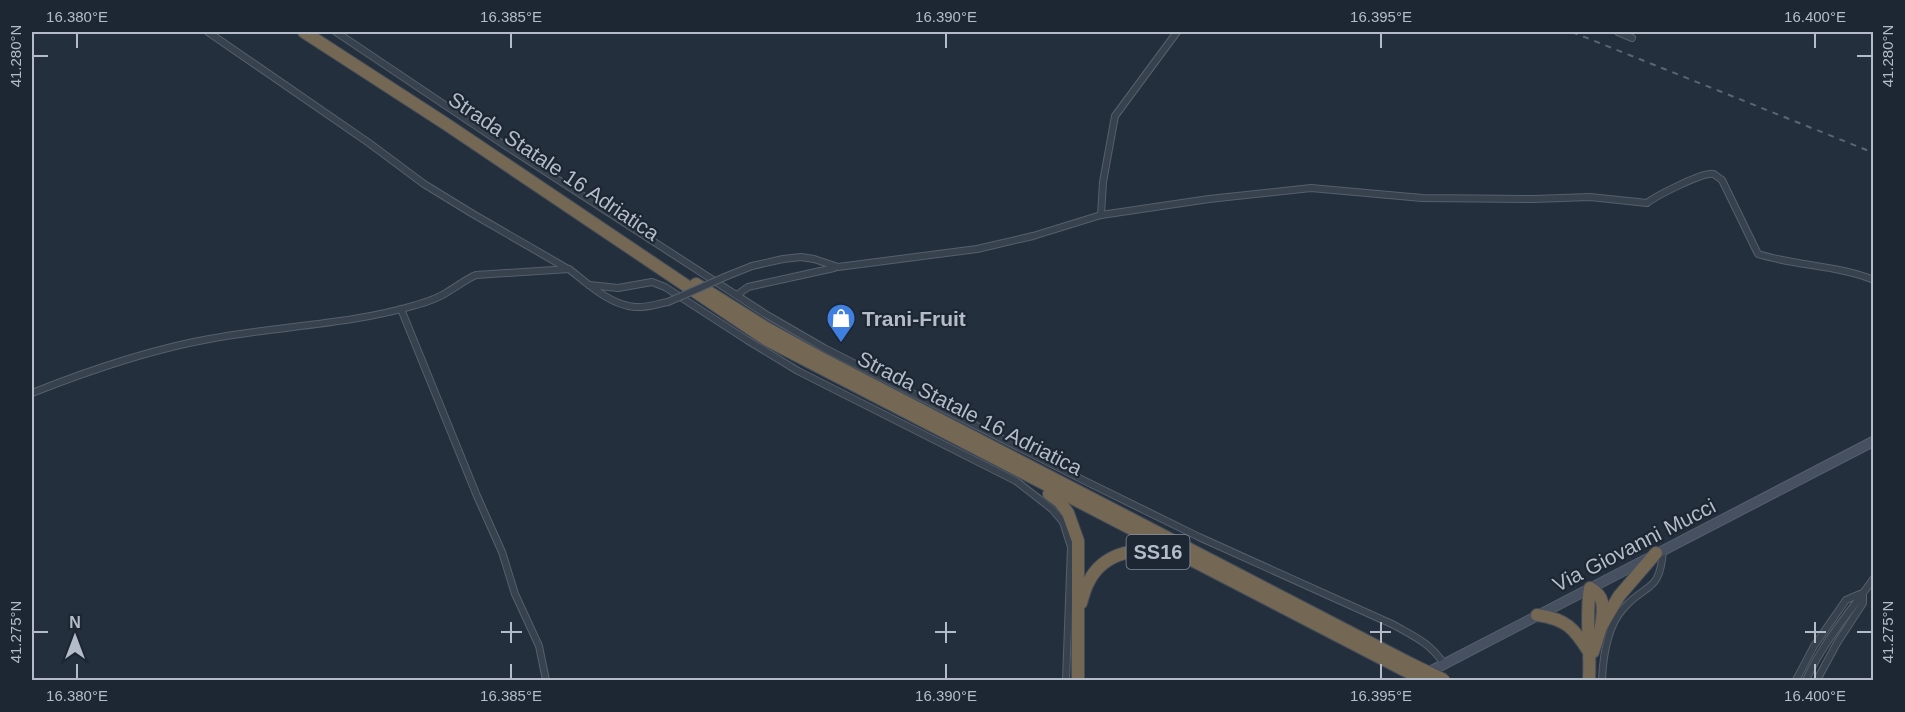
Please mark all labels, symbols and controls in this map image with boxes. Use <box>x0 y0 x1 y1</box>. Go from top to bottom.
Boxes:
text: 16.380°E <box>46 8 108 25</box>
text: 16.385°E <box>480 8 542 25</box>
text: 16.390°E <box>915 8 977 25</box>
text: 16.395°E <box>1350 8 1412 25</box>
text: 16.400°E <box>1784 8 1846 25</box>
text: 41.280°N <box>7 25 24 87</box>
text: 41.280°N <box>1879 25 1896 87</box>
street label: Strada Statale 16 Adriatica <box>444 87 664 245</box>
shop icon: Trani-Fruit <box>825 302 857 344</box>
place label: Trani-Fruit <box>862 307 966 330</box>
street label: Strada Statale 16 Adriatica <box>854 346 1086 480</box>
street label: Via Giovanni Mucci <box>1549 494 1719 596</box>
road number: SS16 <box>1126 535 1190 569</box>
text: 41.275°N <box>7 601 24 663</box>
text: 41.275°N <box>1879 601 1896 663</box>
north arrow <box>45 607 105 667</box>
text: N <box>69 614 81 631</box>
text: 16.380°E <box>46 687 108 704</box>
text: 16.385°E <box>480 687 542 704</box>
text: 16.390°E <box>915 687 977 704</box>
text: 16.395°E <box>1350 687 1412 704</box>
text: 16.400°E <box>1784 687 1846 704</box>

